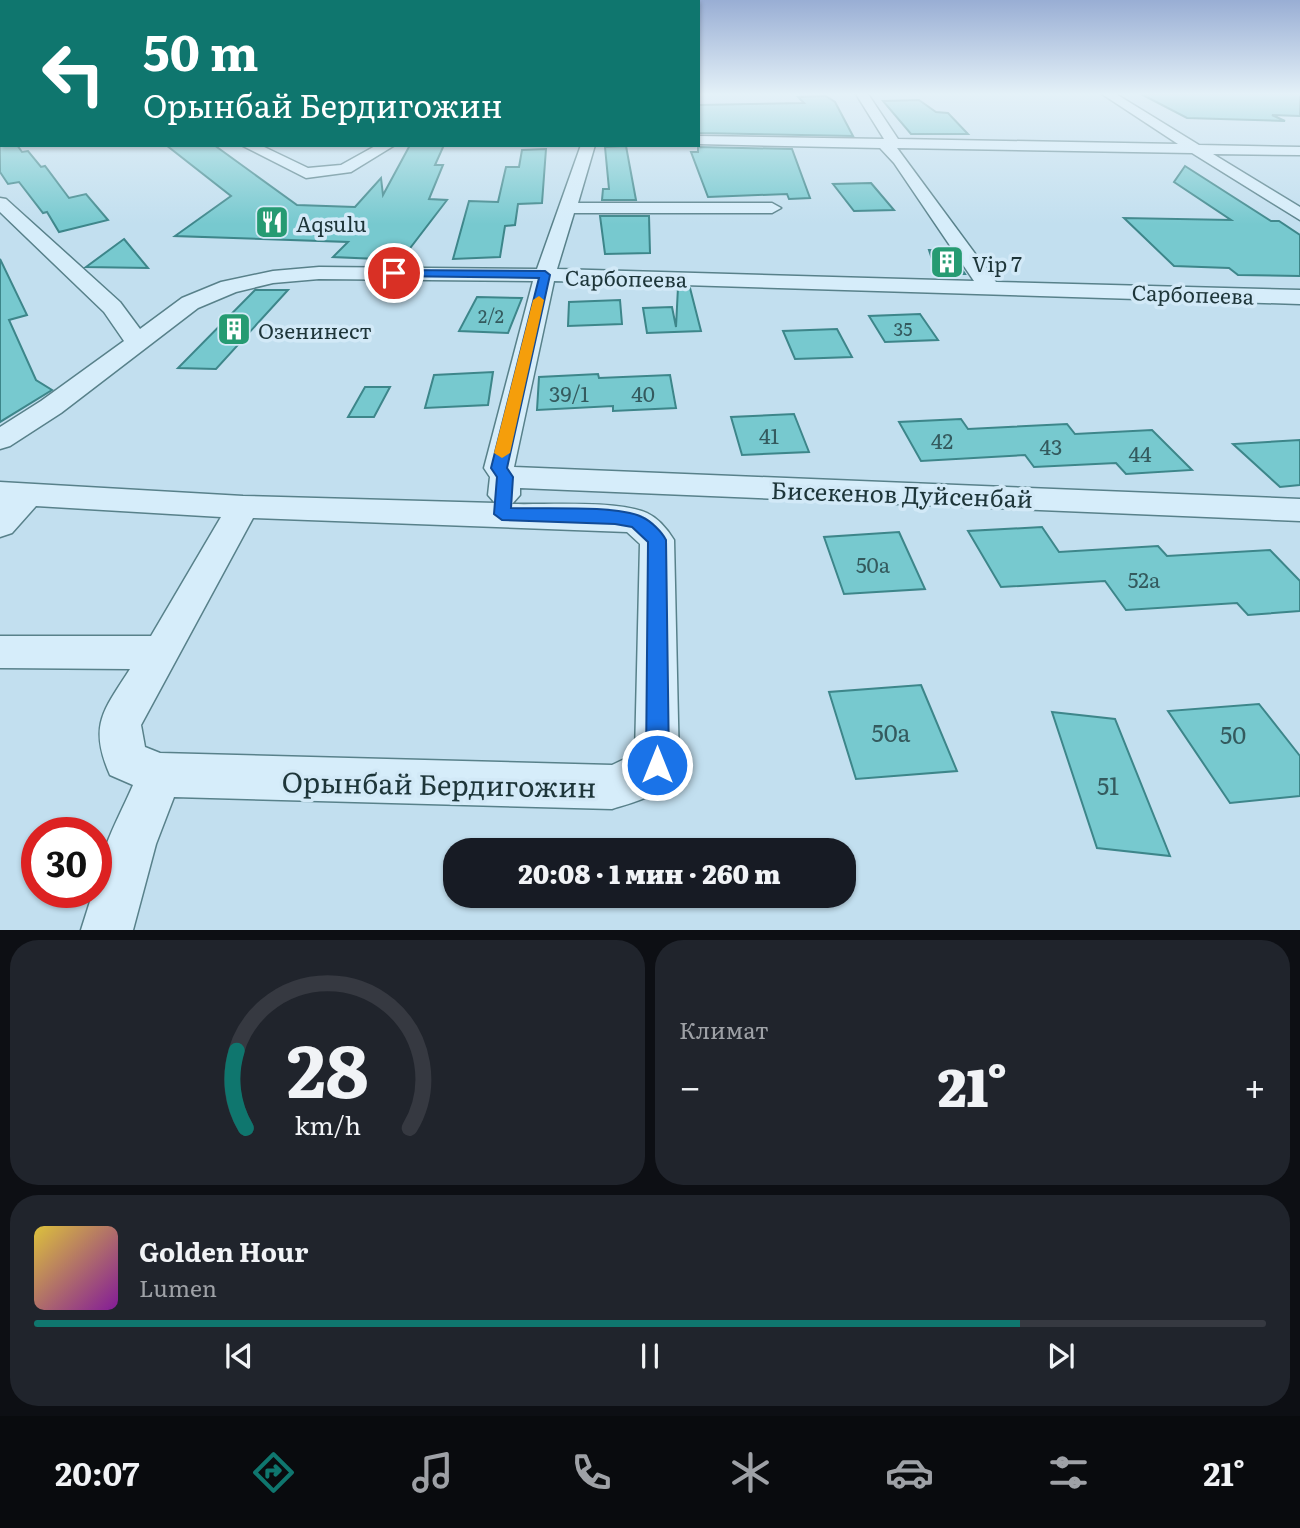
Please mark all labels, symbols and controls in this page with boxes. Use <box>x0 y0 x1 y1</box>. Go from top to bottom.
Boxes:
text: 50 m <box>143 13 259 86</box>
icon: left <box>28 28 119 119</box>
text: Орынбай Бердигожин <box>143 80 503 128</box>
restaurant icon: Aqsulu <box>253 203 291 241</box>
place label: Aqsulu <box>296 207 366 238</box>
pin <box>364 243 424 303</box>
building icon: Vip 7 <box>928 243 966 281</box>
place label: Vip 7 <box>972 247 1022 278</box>
icon: arrive <box>375 254 413 292</box>
street label: Сарбопеева <box>565 260 688 294</box>
street label: Сарбопеева <box>1131 275 1255 311</box>
house number: 2/2 <box>478 302 504 329</box>
building icon: Озенинест <box>215 310 253 348</box>
place label: Озенинест <box>258 314 372 345</box>
house number: 35 <box>894 315 912 342</box>
house number: 39/1 <box>549 377 589 408</box>
house number: 40 <box>631 377 655 408</box>
house number: 41 <box>759 419 780 450</box>
house number: 42 <box>931 424 953 455</box>
house number: 43 <box>1040 430 1062 461</box>
house number: 44 <box>1128 437 1152 468</box>
street label: Бисекенов Дуйсенбай <box>770 471 1034 515</box>
house number: 50а <box>856 548 891 579</box>
house number: 52а <box>1128 563 1161 594</box>
house number: 50а <box>872 714 911 749</box>
house number: 50 <box>1220 716 1246 751</box>
position arrow <box>620 728 694 802</box>
street label: Орынбай Бердигожин <box>281 759 597 807</box>
house number: 51 <box>1097 767 1119 802</box>
speed limit sign: 30 <box>21 817 112 908</box>
text: 20:08 · 1 мин · 260 m <box>518 853 781 892</box>
text: Климат <box>679 1012 769 1046</box>
text: 28 <box>287 1013 368 1121</box>
text: 21° <box>938 1046 1007 1123</box>
text: − <box>679 1056 701 1113</box>
text: + <box>1244 1056 1266 1113</box>
text: km/h <box>294 1106 361 1143</box>
text: Golden Hour <box>139 1231 308 1270</box>
text: Lumen <box>139 1270 217 1304</box>
icon: previous <box>220 1337 258 1375</box>
icon: pause <box>631 1337 669 1375</box>
icon: next <box>1042 1337 1080 1375</box>
text: 20:07 <box>55 1448 139 1496</box>
icon: directions <box>249 1448 298 1497</box>
icon: music <box>408 1448 457 1497</box>
icon: phone <box>567 1448 616 1497</box>
icon: climate <box>726 1448 775 1497</box>
icon: car <box>885 1448 934 1497</box>
icon: filters <box>1044 1448 1093 1497</box>
text: 21° <box>1203 1448 1245 1496</box>

